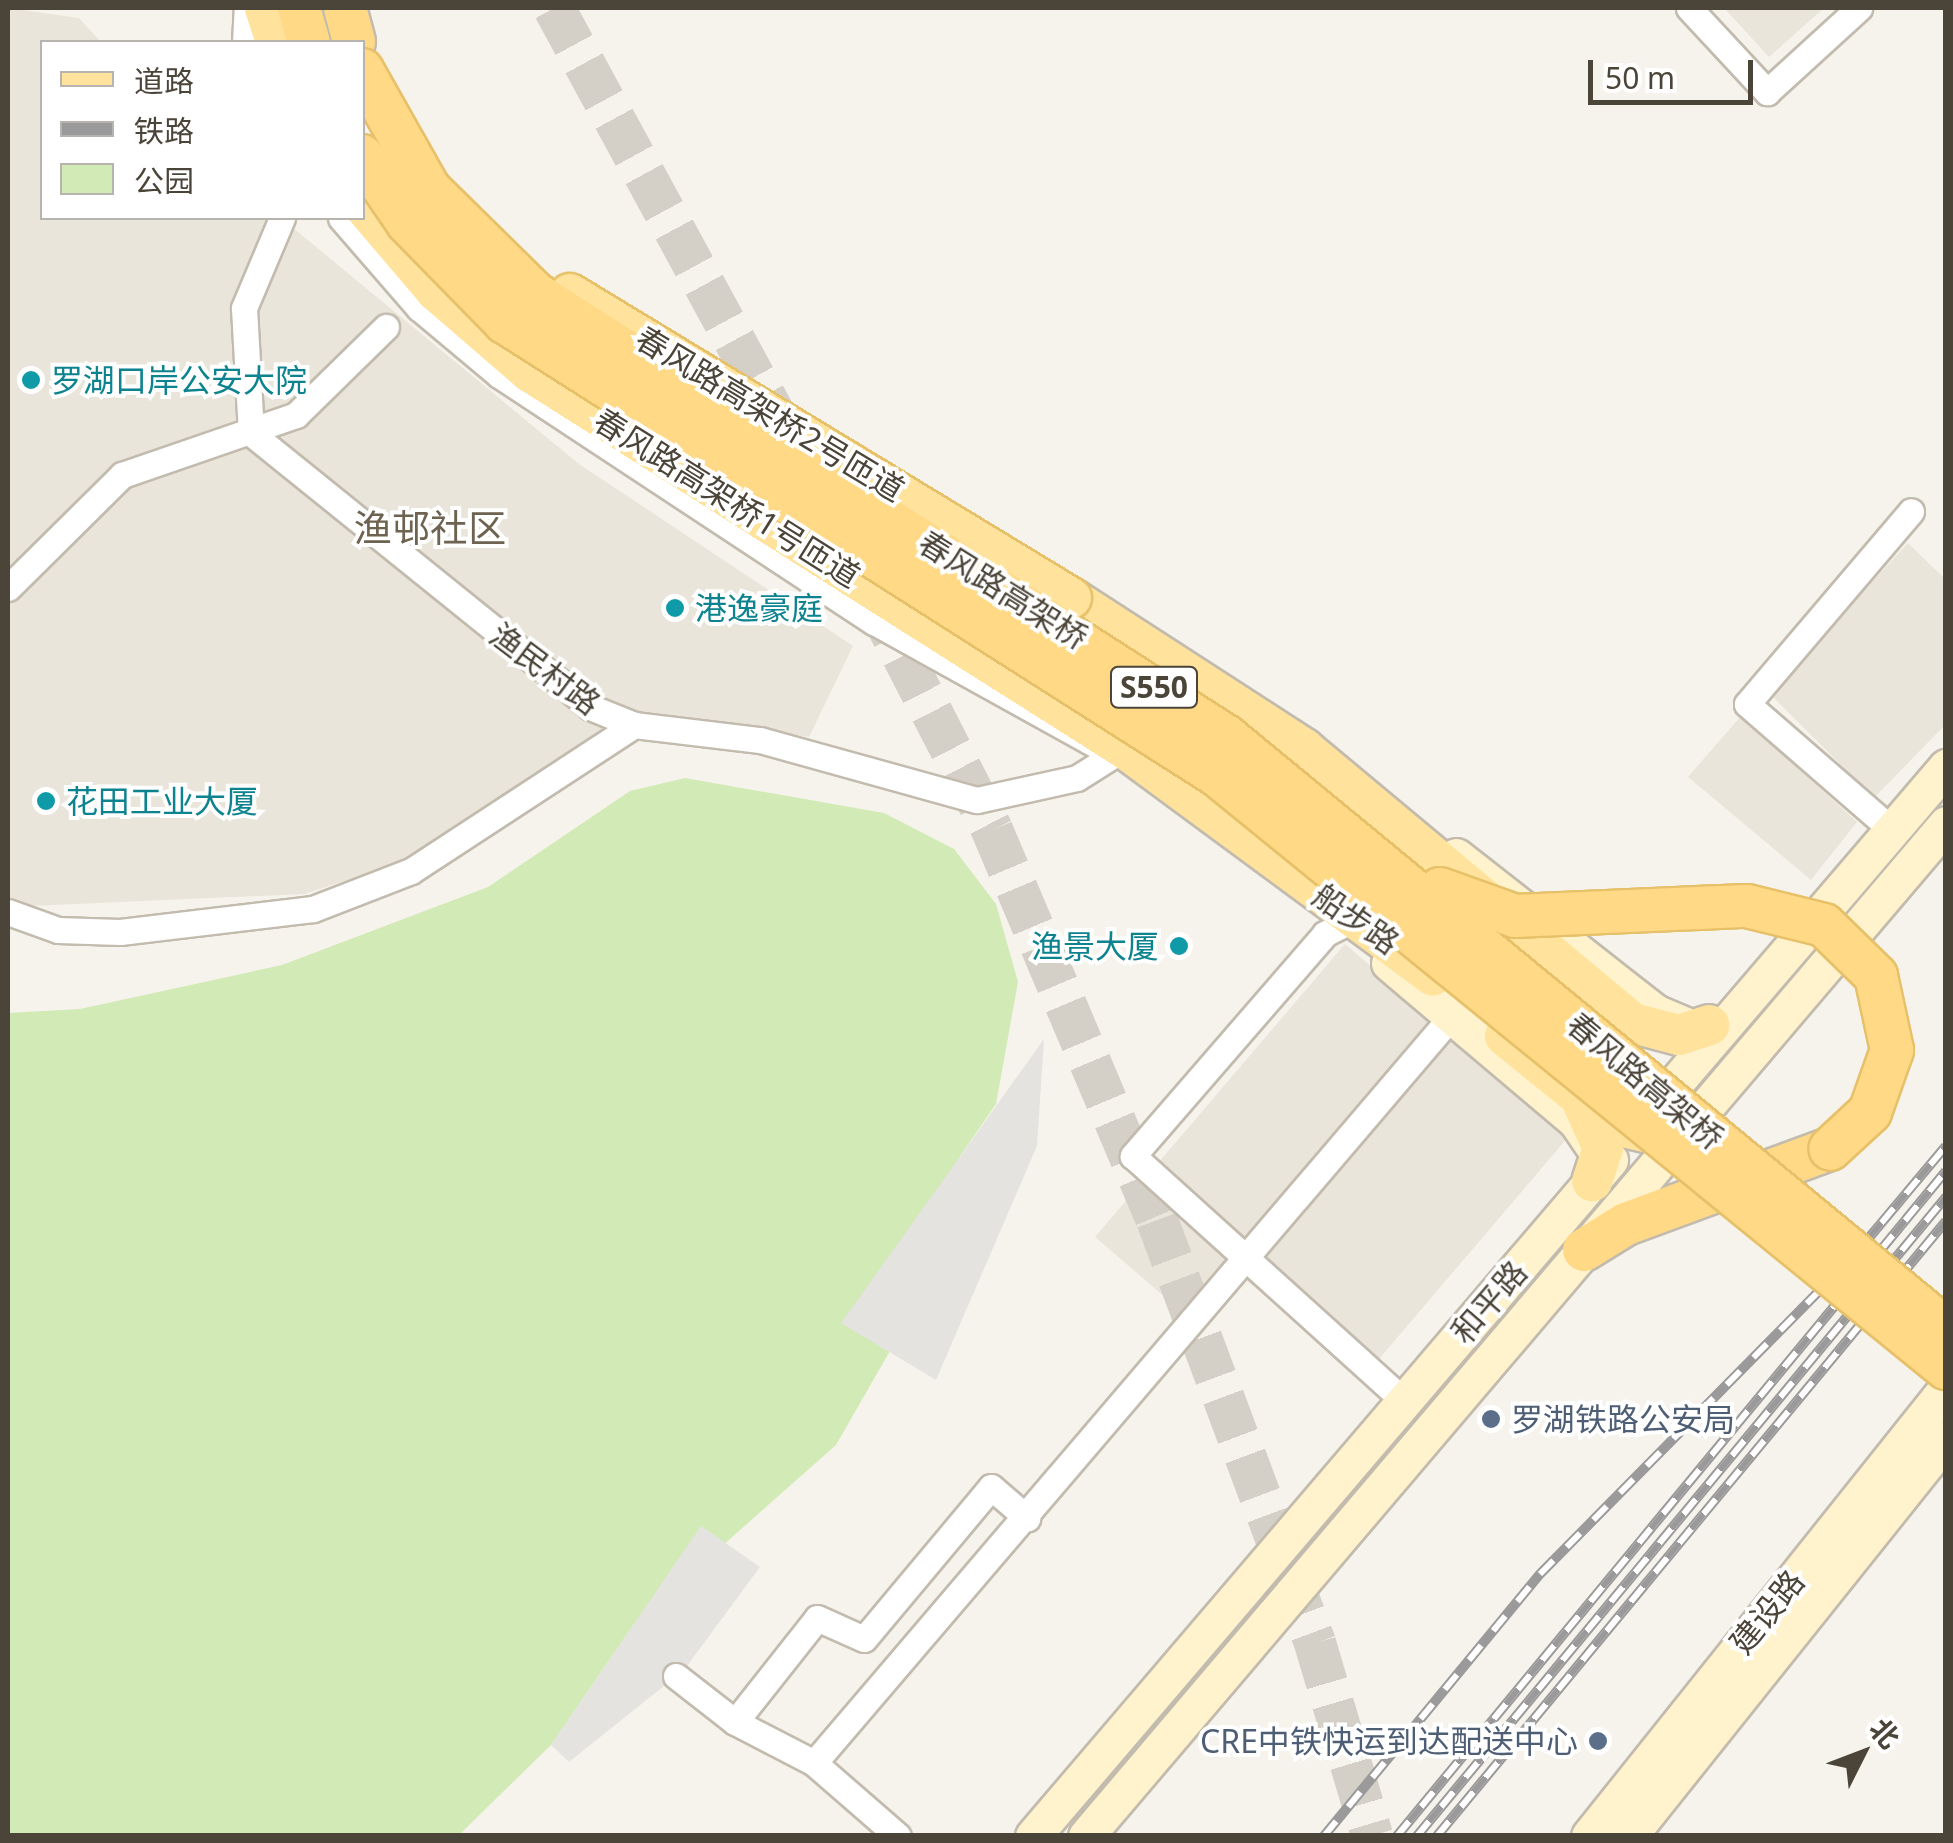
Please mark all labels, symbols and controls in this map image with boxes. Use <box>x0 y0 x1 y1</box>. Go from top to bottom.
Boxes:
legend <box>40 40 365 220</box>
scale bar <box>1593 40 1758 102</box>
text: 50 m <box>1605 57 1675 98</box>
text: 道路 <box>134 60 194 101</box>
text: 铁路 <box>134 110 194 151</box>
text: 公园 <box>134 160 194 201</box>
street label: 春风路高架桥2号匝道 <box>629 319 911 509</box>
place label: 罗湖口岸公安大院 <box>51 361 307 399</box>
marker: 罗湖口岸公安大院 <box>20 369 42 391</box>
street label: 春风路高架桥1号匝道 <box>587 401 867 595</box>
district label: 渔邨社区 <box>354 505 506 551</box>
street label: 春风路高架桥 <box>911 523 1095 657</box>
place label: 港逸豪庭 <box>695 589 823 627</box>
marker: 港逸豪庭 <box>664 597 686 619</box>
street label: 渔民村路 <box>482 615 608 723</box>
road number: S550 <box>1109 662 1199 712</box>
place label: 花田工业大厦 <box>66 782 258 820</box>
marker: 花田工业大厦 <box>35 790 57 812</box>
street label: 船步路 <box>1306 876 1406 962</box>
place label: 渔景大厦 <box>1031 927 1159 965</box>
marker: 渔景大厦 <box>1168 935 1190 957</box>
street label: 春风路高架桥 <box>1559 1005 1731 1157</box>
street label: 和平路 <box>1443 1253 1535 1351</box>
place label: 罗湖铁路公安局 <box>1511 1400 1735 1438</box>
marker: 罗湖铁路公安局 <box>1480 1408 1502 1430</box>
street label: 建设路 <box>1722 1563 1812 1661</box>
north arrow <box>1813 1703 1913 1803</box>
text: 北 <box>1862 1710 1909 1756</box>
place label: CRE中铁快运到达配送中心 <box>1200 1722 1578 1760</box>
marker: CRE中铁快运到达配送中心 <box>1587 1730 1609 1752</box>

